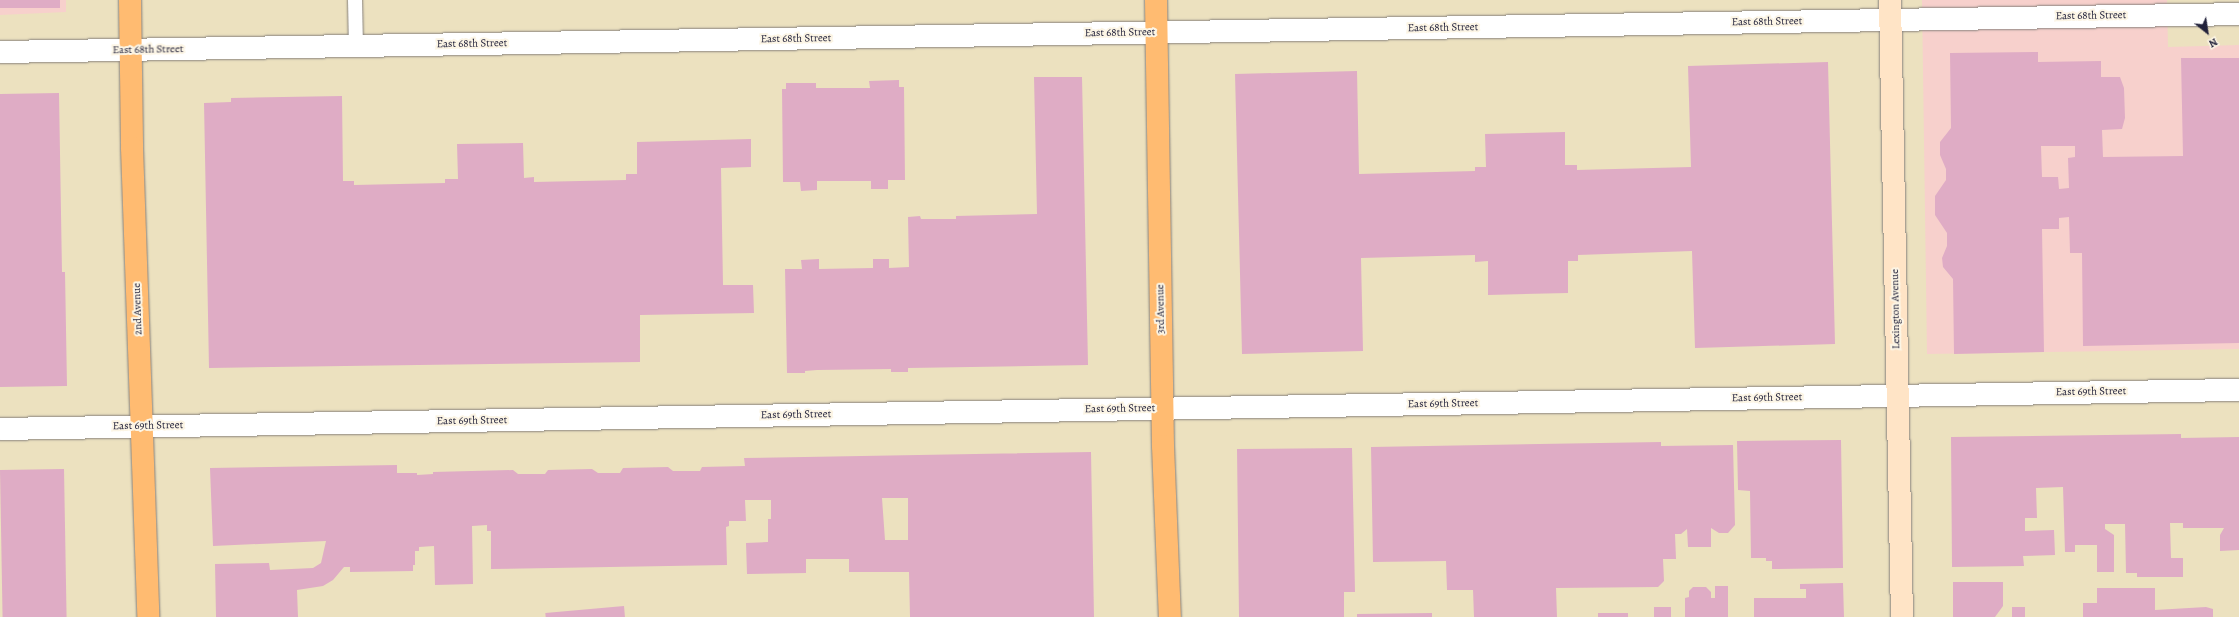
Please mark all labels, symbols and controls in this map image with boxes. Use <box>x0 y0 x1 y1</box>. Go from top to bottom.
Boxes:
street label: East 68th Street <box>2055 9 2127 23</box>
north arrow <box>2187 12 2227 52</box>
street label: East 68th Street <box>1731 15 1803 29</box>
street label: East 68th Street <box>1407 21 1479 35</box>
street label: East 68th Street <box>1084 26 1156 40</box>
street label: East 68th Street <box>760 32 832 46</box>
text: N <box>2206 34 2220 51</box>
street label: East 68th Street <box>436 37 508 51</box>
street label: East 68th Street <box>112 43 184 57</box>
street label: Lexington Avenue <box>1889 269 1903 349</box>
street label: 2nd Avenue <box>130 283 146 335</box>
street label: 3rd Avenue <box>1154 284 1168 334</box>
street label: East 69th Street <box>2056 385 2126 399</box>
street label: East 69th Street <box>1732 391 1802 405</box>
street label: East 69th Street <box>1408 397 1478 411</box>
street label: East 69th Street <box>1085 402 1155 416</box>
street label: East 69th Street <box>761 408 831 422</box>
street label: East 69th Street <box>437 414 507 428</box>
street label: East 69th Street <box>113 419 183 433</box>

